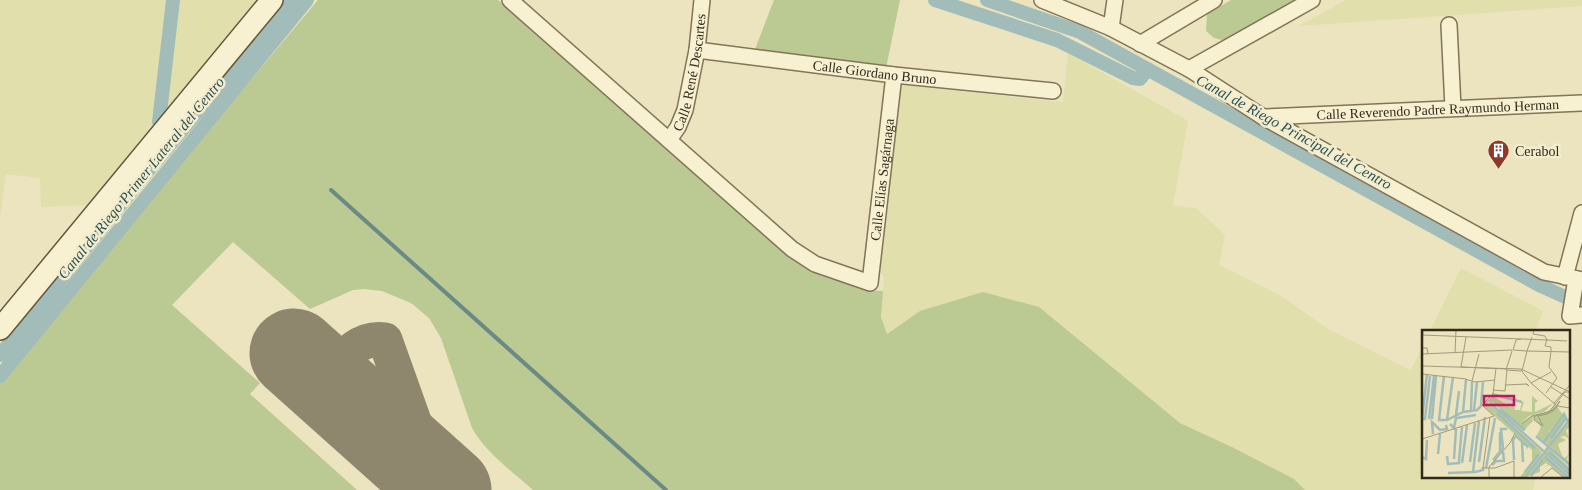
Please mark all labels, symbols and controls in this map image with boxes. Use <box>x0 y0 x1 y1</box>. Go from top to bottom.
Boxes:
street label: Calle René Descartes <box>670 13 709 133</box>
street label: Calle Giordano Bruno <box>812 58 937 87</box>
water label: Canal de Riego Principal del Centro <box>1194 72 1395 193</box>
water label: Canal de Riego Primer Lateral del Centro <box>55 74 228 282</box>
street label: Calle Reverendo Padre Raymundo Herman <box>1316 97 1559 123</box>
street label: Calle Elías Sagárnaga <box>868 117 897 242</box>
building icon: Cerabol <box>1487 139 1511 170</box>
place label: Cerabol <box>1515 144 1559 159</box>
inset map <box>1422 330 1570 478</box>

